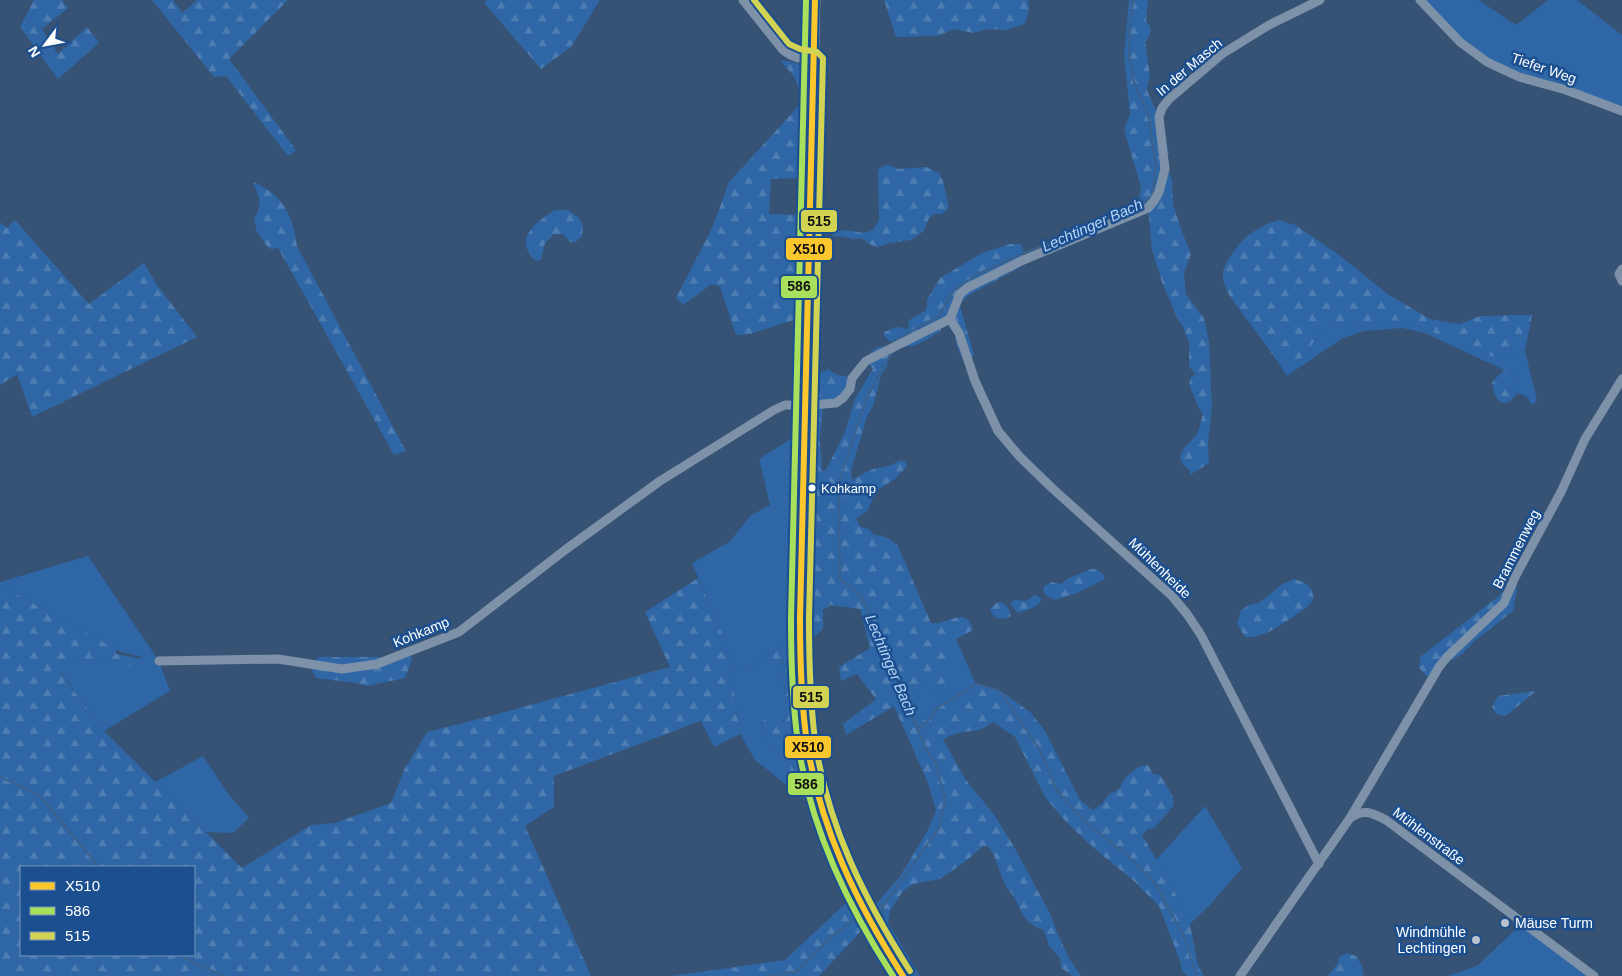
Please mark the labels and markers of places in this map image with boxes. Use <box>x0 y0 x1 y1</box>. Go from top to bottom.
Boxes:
place label: Kohkamp <box>821 481 876 496</box>
marker: Kohkamp <box>807 483 817 493</box>
place label: Mäuse Turm <box>1515 915 1593 931</box>
marker: Mäuse Turm <box>1499 917 1511 929</box>
place label: Windmühle Lechtingen <box>1396 924 1466 956</box>
marker: Windmühle Lechtingen <box>1470 934 1482 946</box>

